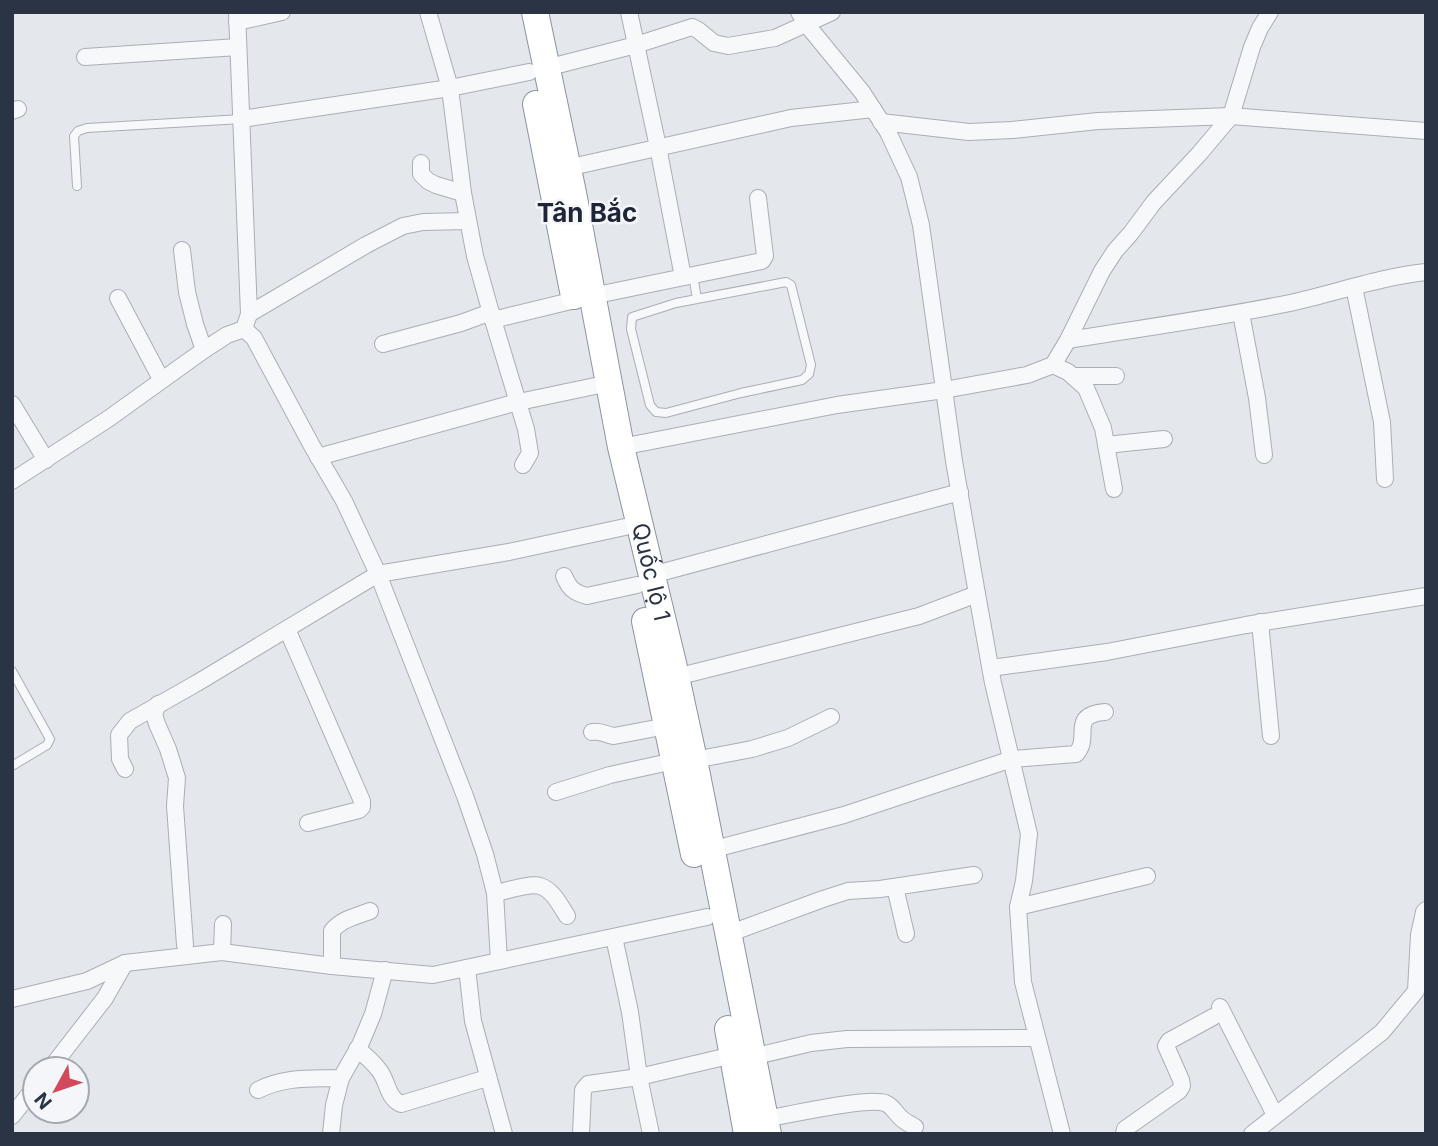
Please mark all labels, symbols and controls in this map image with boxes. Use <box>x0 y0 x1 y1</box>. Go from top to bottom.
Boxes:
district label: Tân Bắc <box>537 197 637 228</box>
street label: Quốc lộ 1 <box>626 520 676 624</box>
north arrow <box>21 1055 91 1125</box>
text: N <box>30 1088 57 1114</box>

